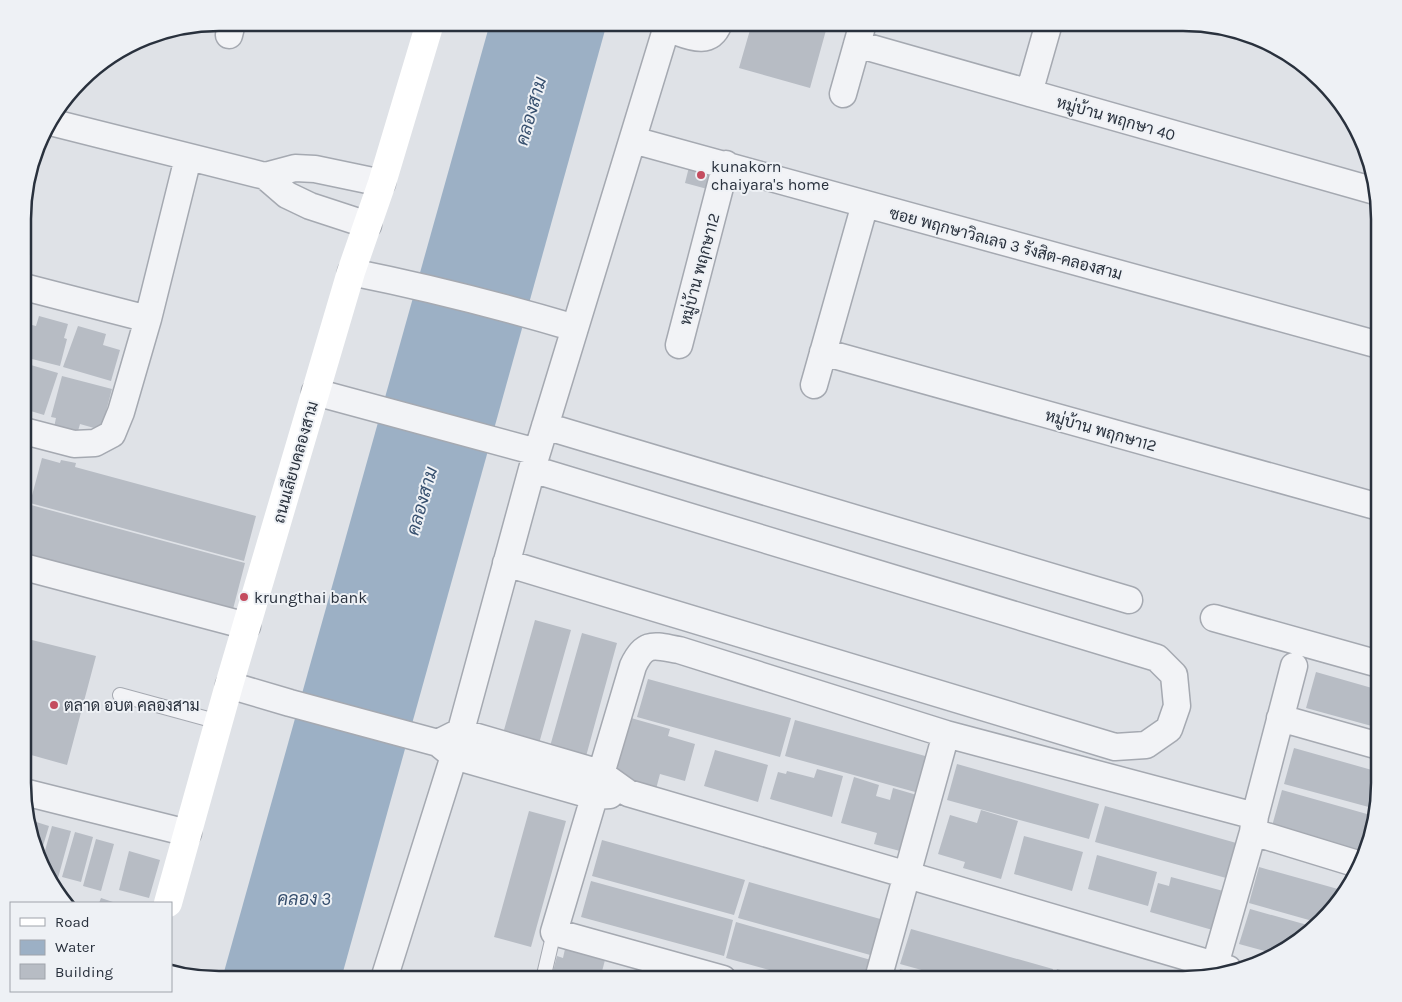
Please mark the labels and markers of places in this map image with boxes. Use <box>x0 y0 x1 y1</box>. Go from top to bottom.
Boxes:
place label: kunakorn chaiyara's home <box>711 157 829 194</box>
marker: kunakorn chaiyara's home <box>695 169 707 181</box>
place label: krungthai bank <box>254 588 367 607</box>
marker: krungthai bank <box>238 591 250 603</box>
place label: ตลาด อบต คลองสาม <box>64 696 200 715</box>
marker: ตลาด อบต คลองสาม <box>48 699 60 711</box>

